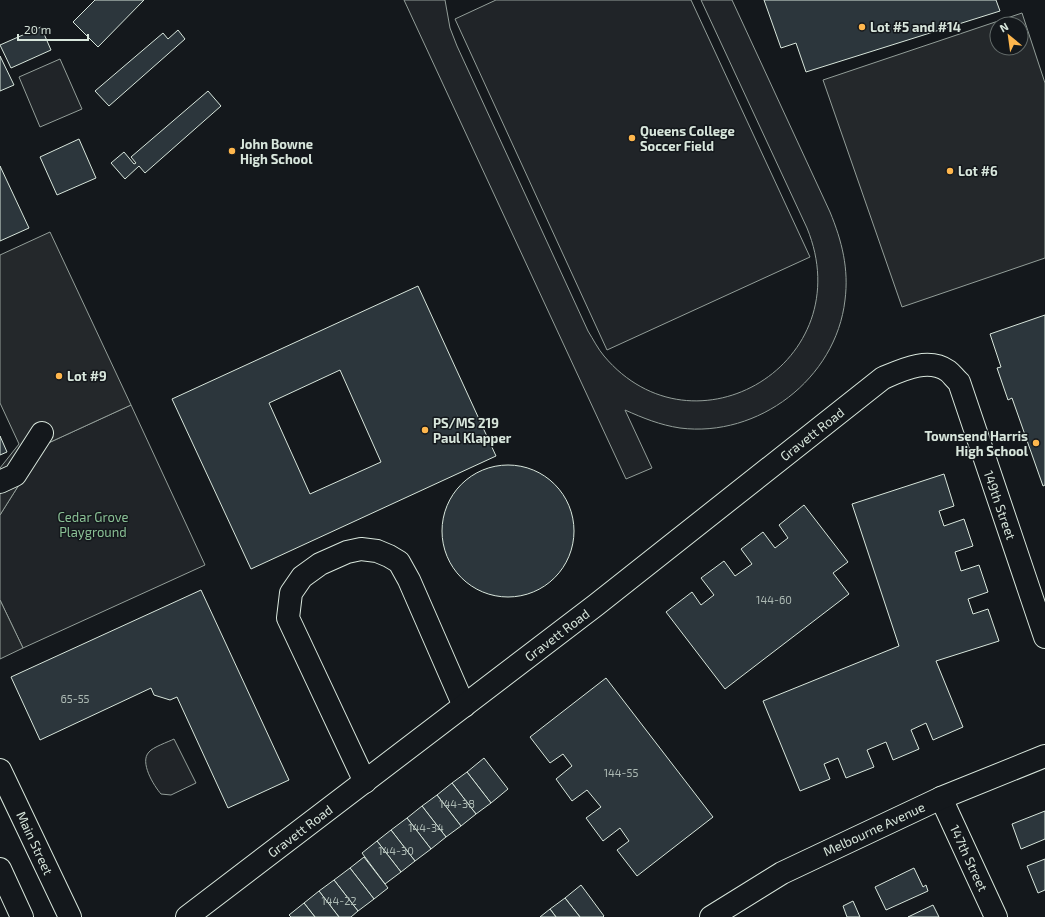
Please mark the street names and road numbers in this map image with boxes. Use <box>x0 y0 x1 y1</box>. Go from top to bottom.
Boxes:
street label: Gravett Road <box>777 404 847 464</box>
street label: 149th Street <box>981 468 1019 542</box>
street label: Gravett Road <box>521 605 593 665</box>
street label: Melbourne Avenue <box>821 798 927 860</box>
street label: Gravett Road <box>264 801 336 861</box>
street label: Main Street <box>13 809 57 877</box>
street label: 147th Street <box>947 822 991 894</box>

